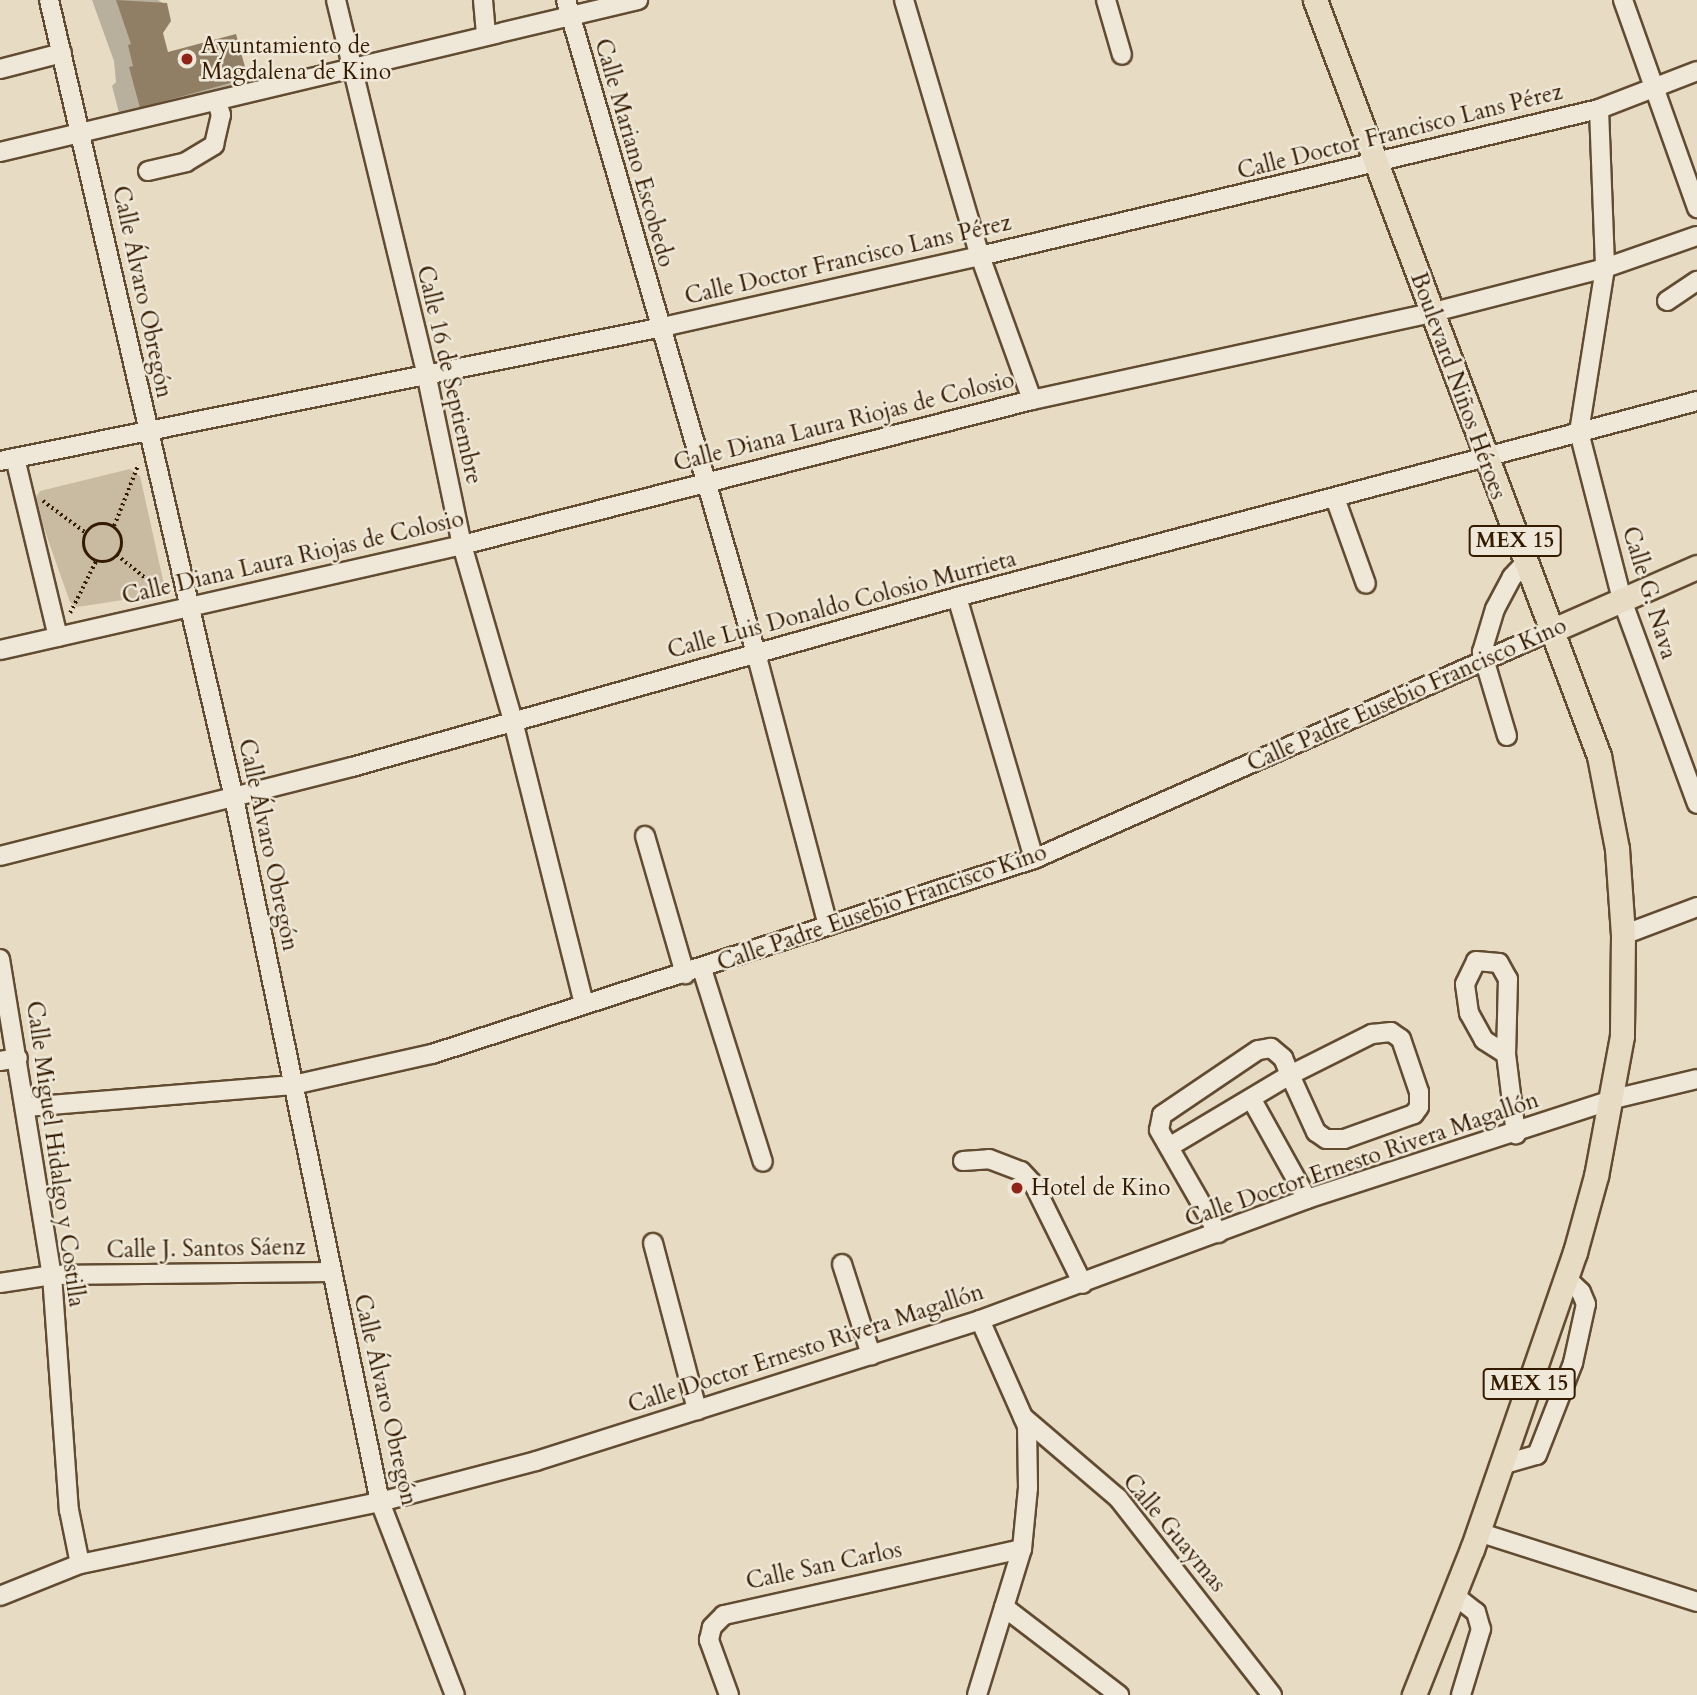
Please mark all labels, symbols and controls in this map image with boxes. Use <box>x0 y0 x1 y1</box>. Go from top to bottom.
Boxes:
place label: Ayuntamiento de Magdalena de Kino <box>201 32 391 86</box>
street label: Calle Mariano Escobedo <box>588 36 680 270</box>
marker: Ayuntamiento de Magdalena de Kino <box>179 51 195 67</box>
street label: Calle Doctor Francisco Lans Pérez <box>1235 78 1565 186</box>
street label: Calle Álvaro Obregón <box>106 183 178 401</box>
street label: Calle Doctor Francisco Lans Pérez <box>682 209 1014 311</box>
street label: Calle 16 de Septiembre <box>410 263 488 487</box>
street label: Boulevard Niños Héroes <box>1404 269 1512 503</box>
street label: Calle Diana Laura Riojas de Colosio <box>671 366 1017 478</box>
street label: Calle Diana Laura Riojas de Colosio <box>119 505 467 611</box>
street label: Calle G. Nava <box>1616 523 1682 663</box>
road number: MEX 15 <box>1468 524 1562 558</box>
street label: Calle Luis Donaldo Colosio Murrieta <box>665 545 1019 665</box>
street label: Calle Padre Eusebio Francisco Kino <box>1243 612 1571 778</box>
street label: Calle Álvaro Obregón <box>232 736 304 954</box>
street label: Calle Padre Eusebio Francisco Kino <box>714 839 1050 977</box>
street label: Calle Miguel Hidalgo y Costilla <box>20 999 90 1309</box>
street label: Calle Doctor Ernesto Rivera Magallón <box>1182 1086 1542 1234</box>
place label: Hotel de Kino <box>1031 1174 1170 1202</box>
marker: Hotel de Kino <box>1009 1180 1025 1196</box>
street label: Calle J. Santos Sáenz <box>106 1233 306 1265</box>
street label: Calle Doctor Ernesto Rivera Magallón <box>625 1278 987 1420</box>
street label: Calle Álvaro Obregón <box>347 1292 423 1508</box>
road number: MEX 15 <box>1482 1366 1576 1402</box>
street label: Calle Guaymas <box>1117 1468 1231 1598</box>
street label: Calle San Carlos <box>744 1536 904 1596</box>

